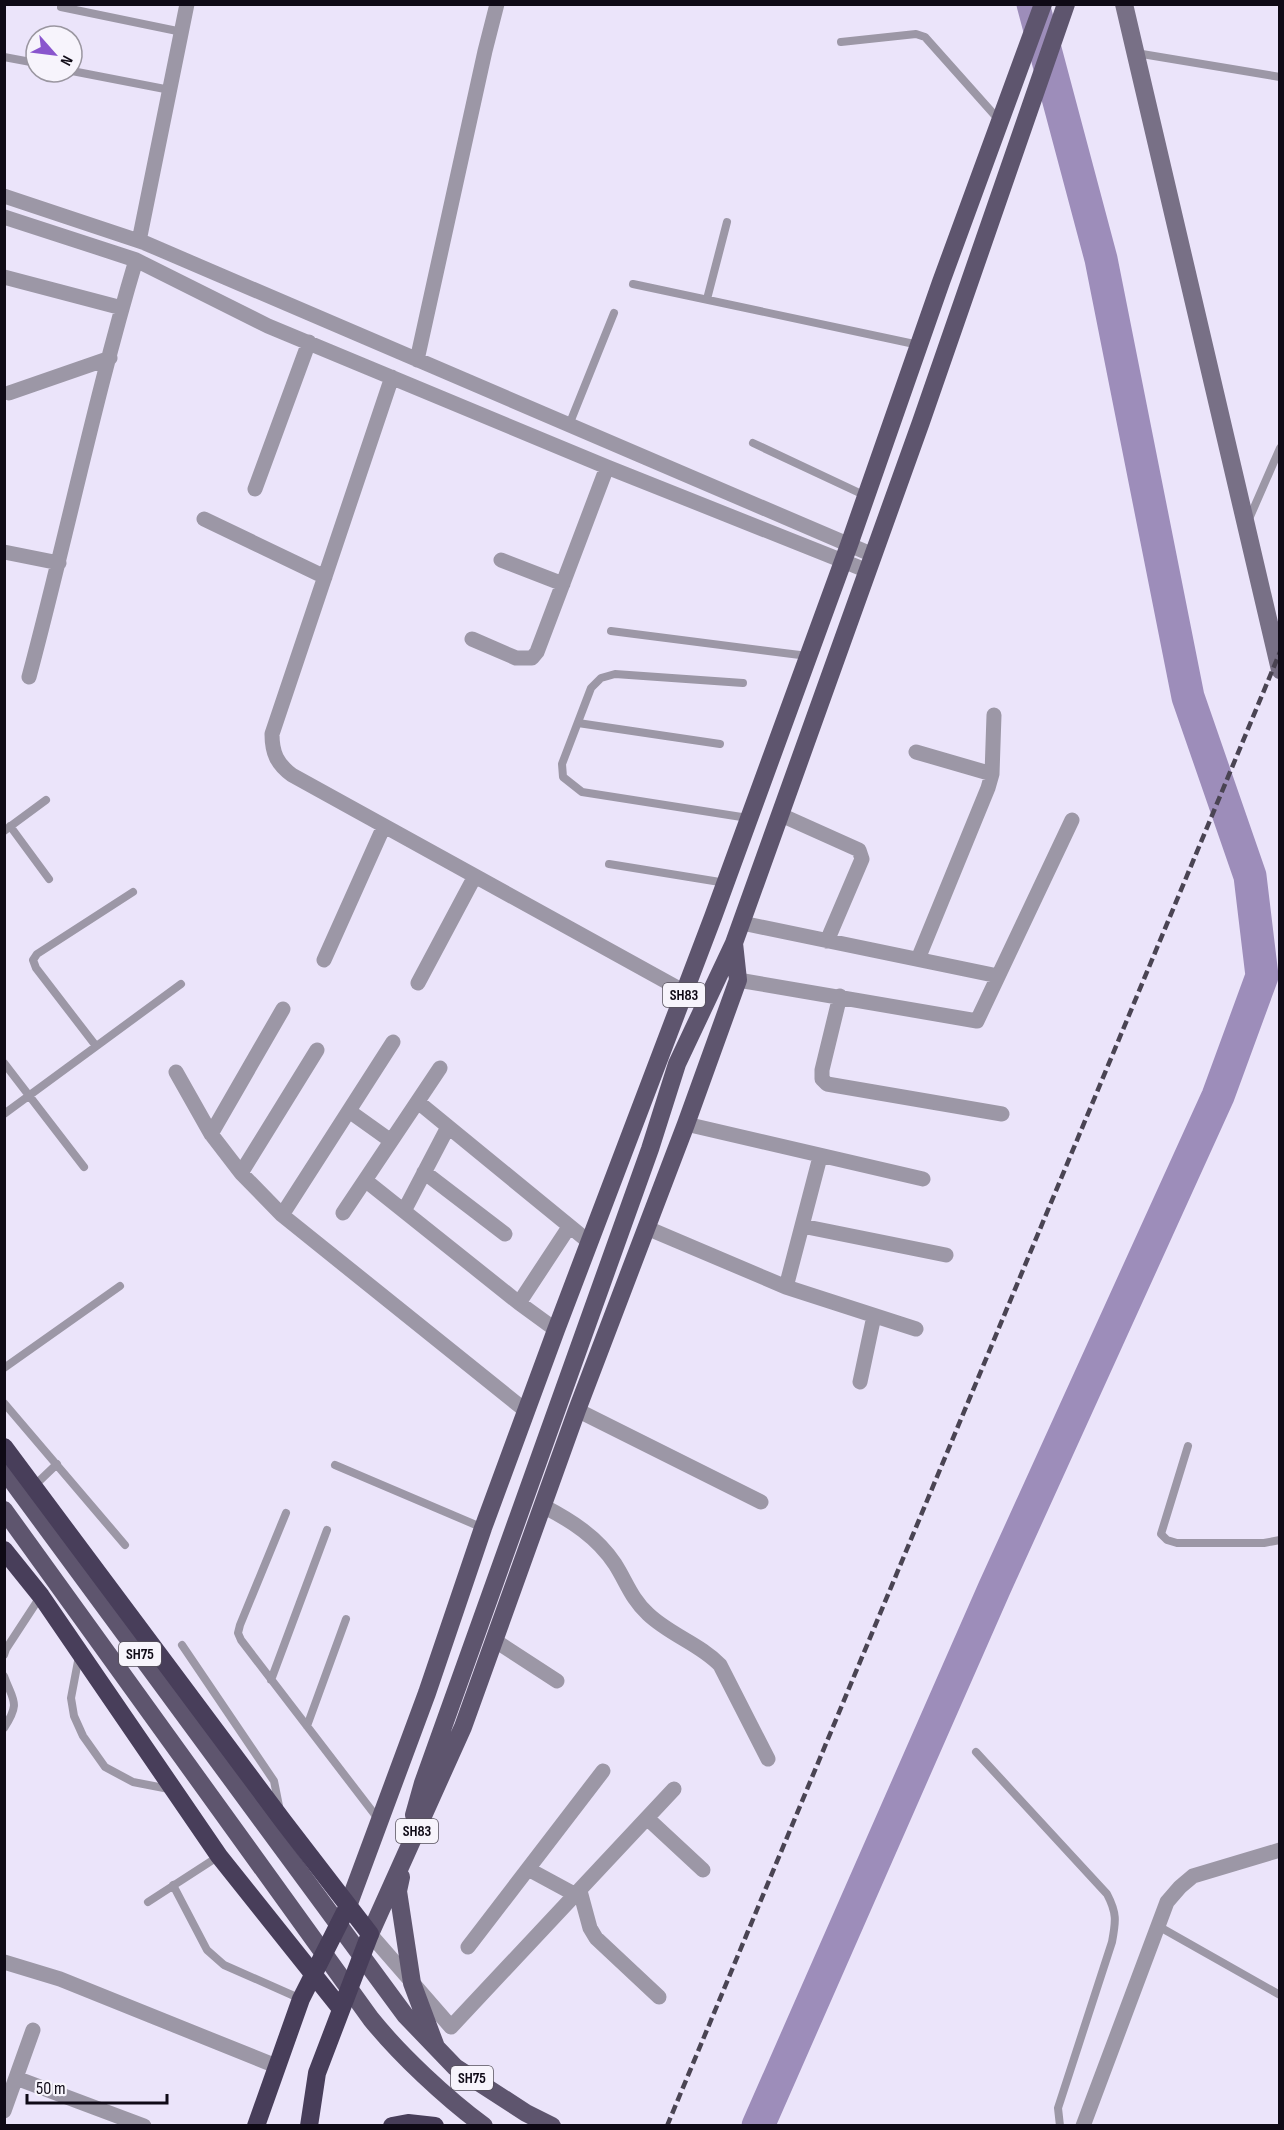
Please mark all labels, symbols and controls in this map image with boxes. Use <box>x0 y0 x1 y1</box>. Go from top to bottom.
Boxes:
north arrow <box>24 24 84 84</box>
text: N <box>56 52 76 69</box>
road number: SH83 <box>663 983 705 1007</box>
road number: SH75 <box>119 1642 161 1666</box>
road number: SH83 <box>396 1819 438 1843</box>
road number: SH75 <box>451 2066 493 2090</box>
scale bar <box>27 2067 166 2105</box>
text: 50 m <box>36 2078 66 2099</box>

